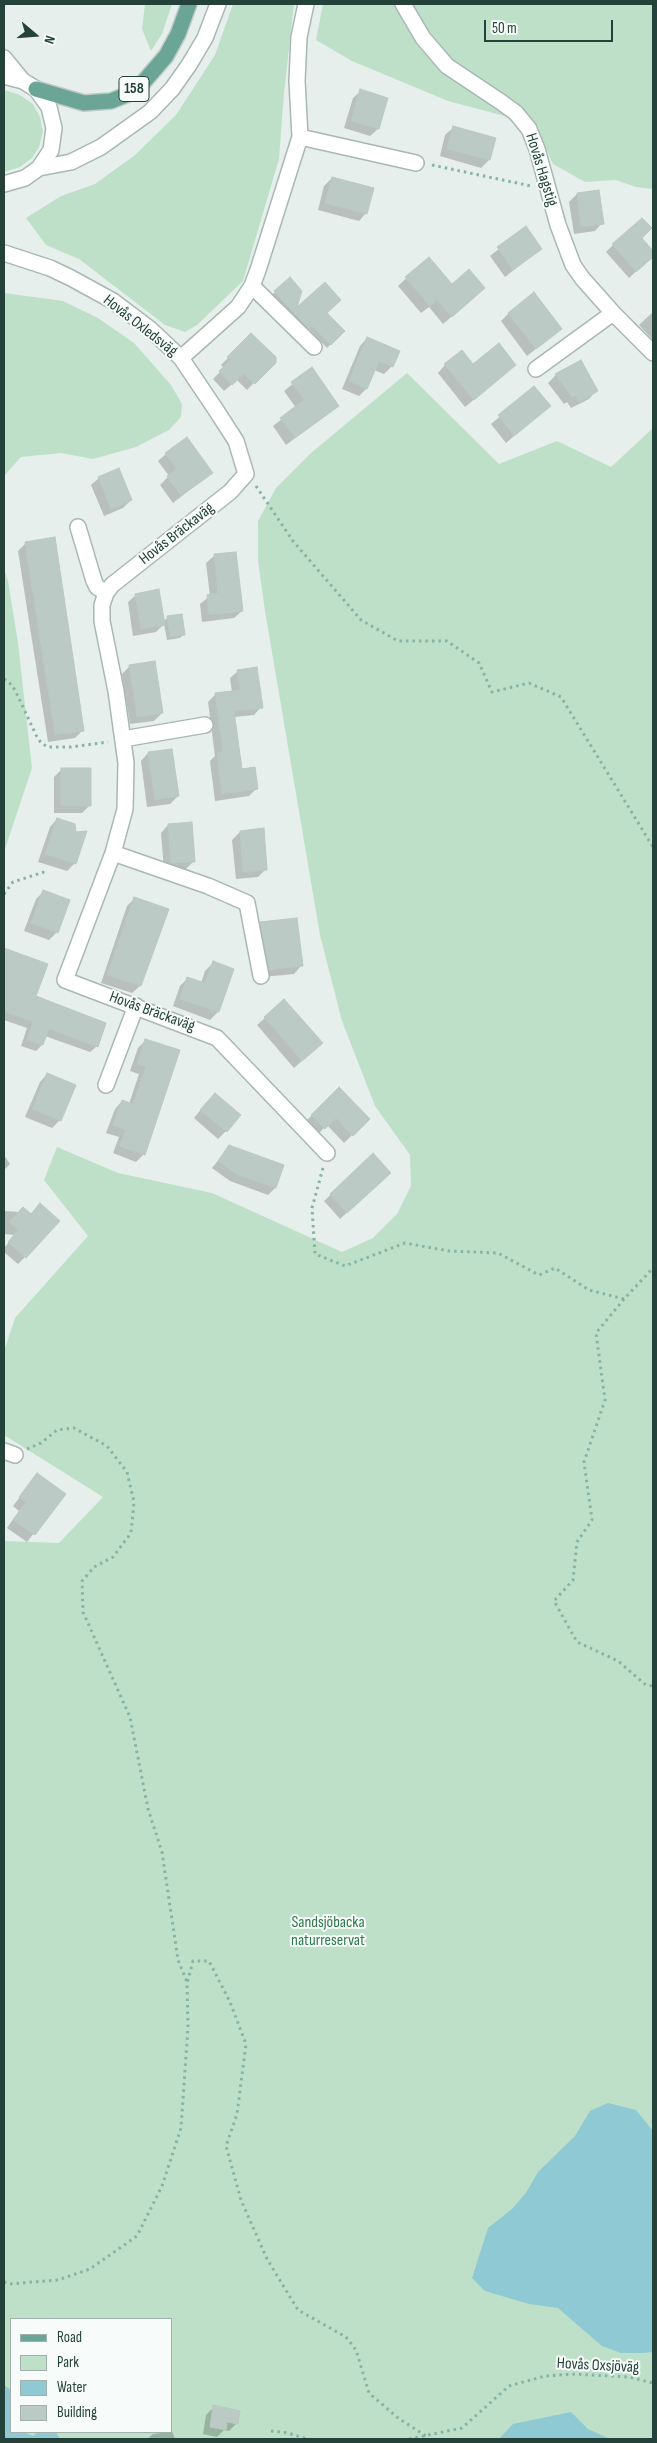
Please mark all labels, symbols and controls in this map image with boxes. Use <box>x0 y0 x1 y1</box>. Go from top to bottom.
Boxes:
north arrow <box>10 10 60 60</box>
scale bar <box>487 10 616 42</box>
text: 50 m <box>492 19 517 38</box>
text: N <box>41 34 59 46</box>
road number: 158 <box>119 76 149 102</box>
street label: Hovås Hagstig <box>521 131 561 209</box>
street label: Hovås Oxledsväg <box>99 291 181 361</box>
street label: Hovås Bräckaväg <box>136 499 218 569</box>
street label: Hovås Bräckaväg <box>107 988 197 1036</box>
park label: Sandsjöbacka naturreservat <box>291 1913 365 1951</box>
legend <box>10 2318 172 2433</box>
text: Road <box>57 2328 82 2347</box>
text: Park <box>57 2353 79 2372</box>
street label: Hovås Oxsjöväg <box>556 2354 640 2378</box>
text: Water <box>57 2378 87 2397</box>
text: Building <box>57 2403 97 2422</box>

